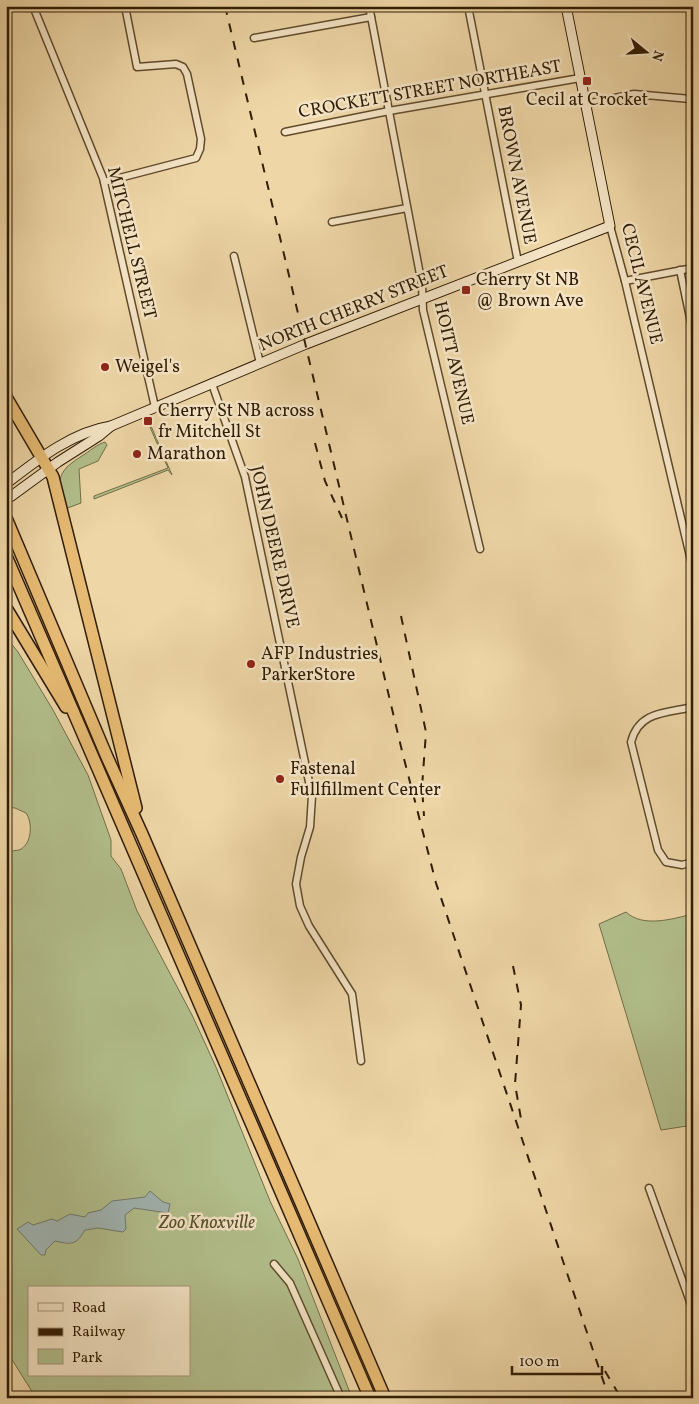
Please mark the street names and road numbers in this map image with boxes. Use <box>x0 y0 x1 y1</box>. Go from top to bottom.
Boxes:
street label: CROCKETT STREET NORTHEAST <box>297 54 564 125</box>
street label: BROWN AVENUE <box>490 103 542 247</box>
street label: MITCHELL STREET <box>100 164 162 322</box>
street label: CECIL AVENUE <box>614 221 668 347</box>
street label: NORTH CHERRY STREET <box>255 259 453 359</box>
street label: HOITT AVENUE <box>427 299 479 427</box>
street label: JOHN DEERE DRIVE <box>243 463 305 631</box>

